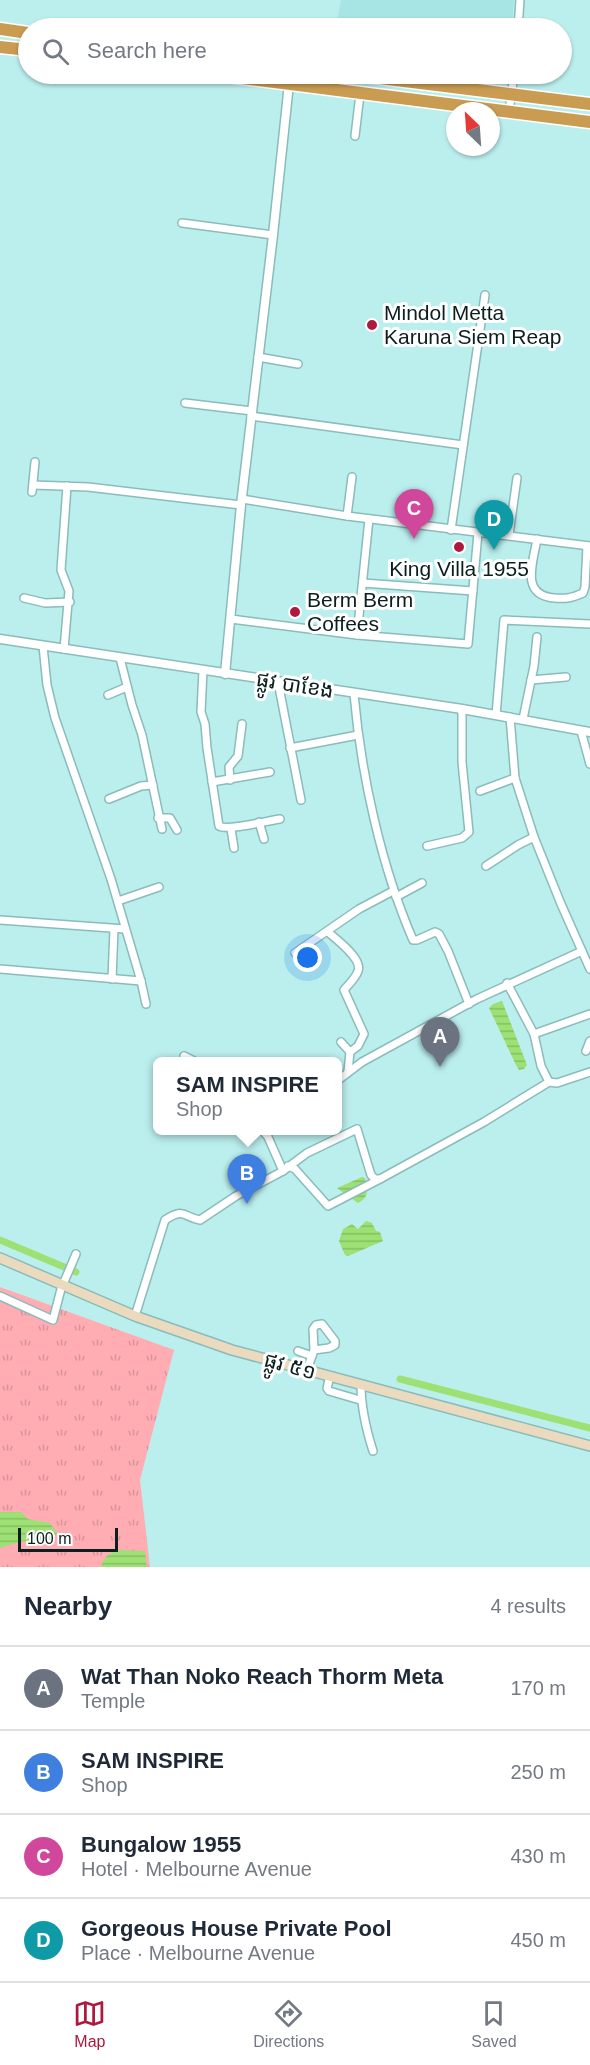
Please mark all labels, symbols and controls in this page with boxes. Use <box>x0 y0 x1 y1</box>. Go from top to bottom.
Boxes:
search box <box>18 18 572 84</box>
icon: search <box>39 35 72 68</box>
text: Search here <box>87 38 207 63</box>
north arrow <box>446 102 500 156</box>
place label: Mindol Metta Karuna Siem Reap <box>384 301 561 348</box>
marker: Mindol Metta Karuna Siem Reap <box>365 318 379 332</box>
pin: C <box>394 490 434 539</box>
pin: D <box>474 500 514 550</box>
marker: King Villa 1955 <box>452 540 466 554</box>
place label: King Villa 1955 <box>389 557 529 580</box>
place label: Berm Berm Coffees <box>307 588 413 635</box>
marker: Berm Berm Coffees <box>288 605 302 619</box>
street label: ផ្លូវ បាខែង <box>253 667 335 710</box>
your location <box>293 943 322 972</box>
pin: A <box>420 1018 460 1067</box>
popup <box>153 1057 342 1135</box>
text: SAM INSPIRE <box>176 1072 319 1097</box>
text: Shop <box>176 1098 223 1120</box>
pin: B <box>228 1154 266 1204</box>
street label: ផ្លូវ ៥១ <box>260 1348 319 1391</box>
scale bar <box>18 1525 118 1552</box>
text: 100 m <box>27 1530 71 1547</box>
text: Nearby <box>24 1591 112 1621</box>
text: 4 results <box>490 1595 566 1617</box>
text: Wat Than Noko Reach Thorm Meta <box>81 1664 443 1689</box>
text: A <box>36 1677 51 1699</box>
text: 170 m <box>510 1677 566 1699</box>
text: Temple <box>81 1690 145 1712</box>
text: SAM INSPIRE <box>81 1748 224 1773</box>
text: B <box>36 1761 51 1783</box>
text: 250 m <box>510 1761 566 1783</box>
text: Shop <box>81 1774 128 1796</box>
text: Bungalow 1955 <box>81 1832 241 1857</box>
text: C <box>36 1845 51 1867</box>
text: 430 m <box>510 1845 566 1867</box>
text: Hotel · Melbourne Avenue <box>81 1858 312 1880</box>
text: Gorgeous House Private Pool <box>81 1916 392 1941</box>
text: D <box>36 1929 51 1951</box>
text: 450 m <box>510 1929 566 1951</box>
text: Place · Melbourne Avenue <box>81 1942 315 1964</box>
tab: Map <box>73 1997 106 2051</box>
tab: Directions <box>253 1997 324 2051</box>
tab: Saved <box>471 1997 517 2051</box>

